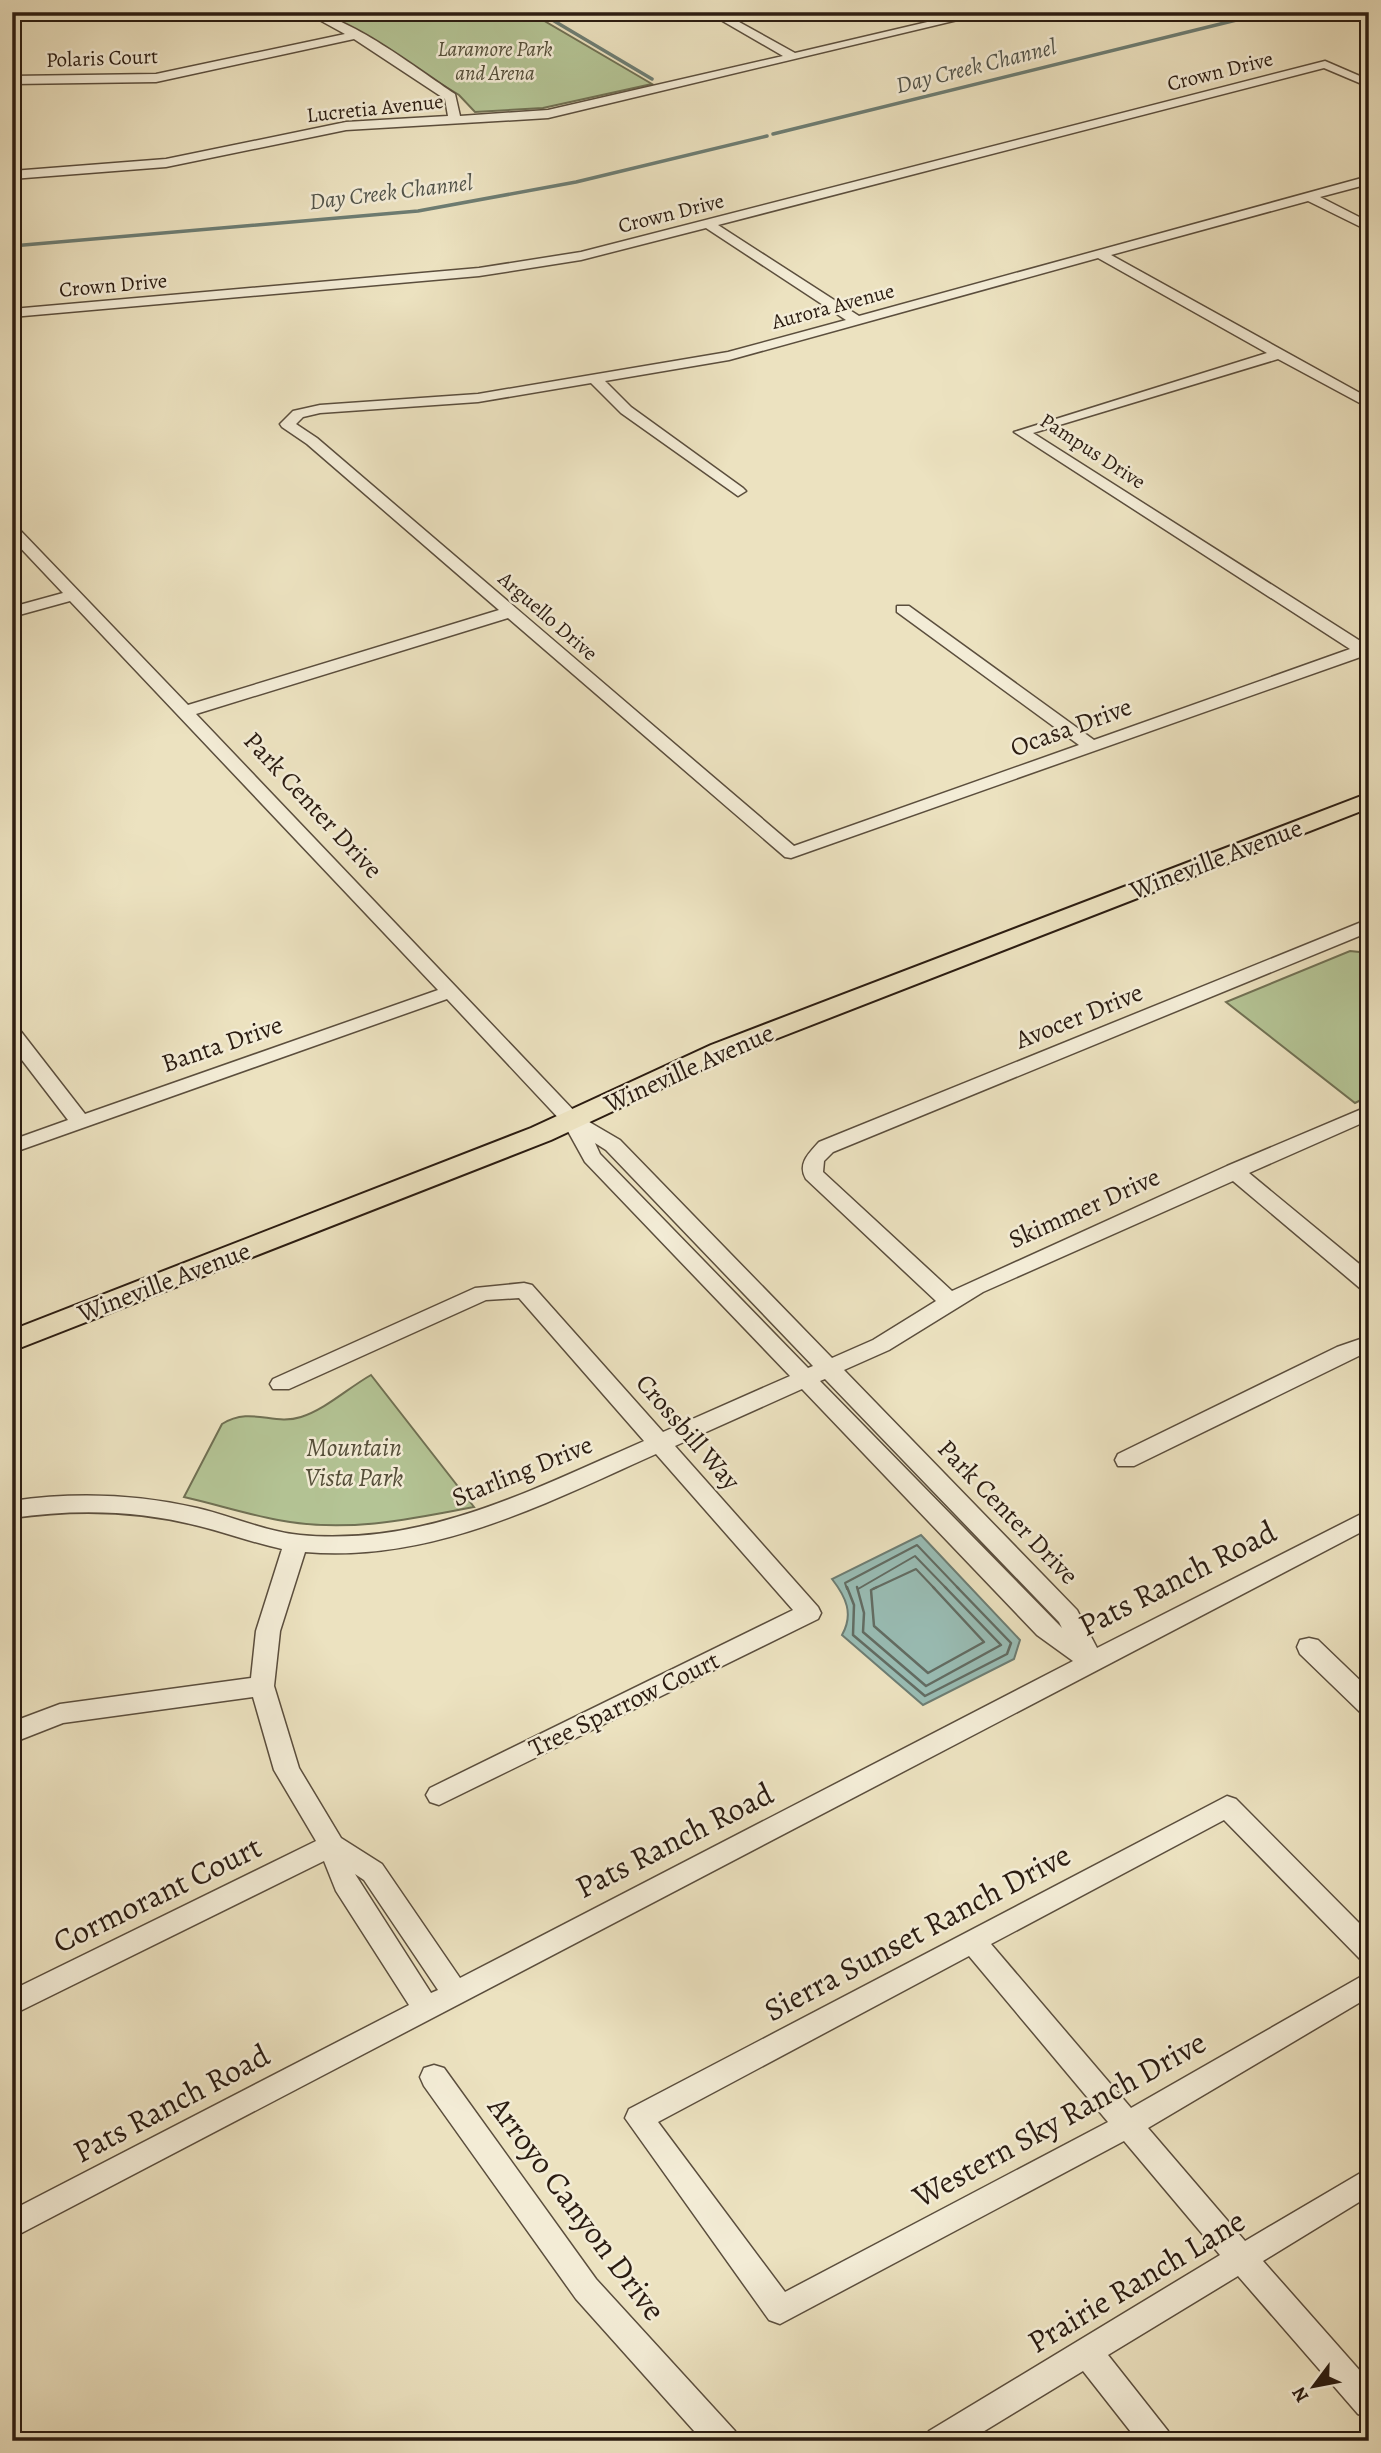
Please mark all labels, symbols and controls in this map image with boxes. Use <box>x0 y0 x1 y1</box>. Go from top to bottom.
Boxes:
water label: Day Creek Channel <box>893 31 1060 101</box>
park label: Laramore Park and Arena <box>437 35 553 87</box>
street label: Polaris Court <box>46 42 159 74</box>
street label: Crown Drive <box>1164 44 1276 98</box>
street label: Lucretia Avenue <box>305 87 445 129</box>
water label: Day Creek Channel <box>308 167 475 217</box>
street label: Crown Drive <box>615 186 727 240</box>
street label: Crown Drive <box>58 266 168 304</box>
street label: Aurora Avenue <box>768 276 897 336</box>
street label: Pampus Drive <box>1035 406 1151 496</box>
street label: Arguello Drive <box>492 564 604 667</box>
street label: Ocasa Drive <box>1005 689 1137 765</box>
street label: Park Center Drive <box>236 724 390 886</box>
street label: Wineville Avenue <box>1124 810 1307 908</box>
street label: Avocer Drive <box>1009 975 1148 1058</box>
street label: Banta Drive <box>157 1007 287 1081</box>
street label: Wineville Avenue <box>598 1015 779 1121</box>
street label: Skimmer Drive <box>1003 1159 1165 1257</box>
street label: Wineville Avenue <box>72 1233 255 1331</box>
street label: Crossbill Way <box>628 1367 748 1498</box>
street label: Starling Drive <box>446 1427 598 1515</box>
park label: Mountain Vista Park <box>305 1430 403 1495</box>
street label: Park Center Drive <box>930 1432 1086 1592</box>
street label: Pats Ranch Road <box>1070 1509 1284 1647</box>
street label: Tree Sparrow Court <box>523 1642 726 1765</box>
street label: Pats Ranch Road <box>567 1771 781 1909</box>
street label: Cormorant Court <box>45 1824 269 1964</box>
street label: Sierra Sunset Ranch Drive <box>756 1832 1078 2032</box>
street label: Western Sky Ranch Drive <box>904 2020 1214 2218</box>
street label: Pats Ranch Road <box>65 2032 278 2173</box>
street label: Arroyo Canyon Drive <box>477 2086 676 2329</box>
street label: Prairie Ranch Lane <box>1019 2199 1253 2363</box>
north arrow <box>1280 2352 1350 2422</box>
text: N <box>1286 2382 1315 2407</box>

